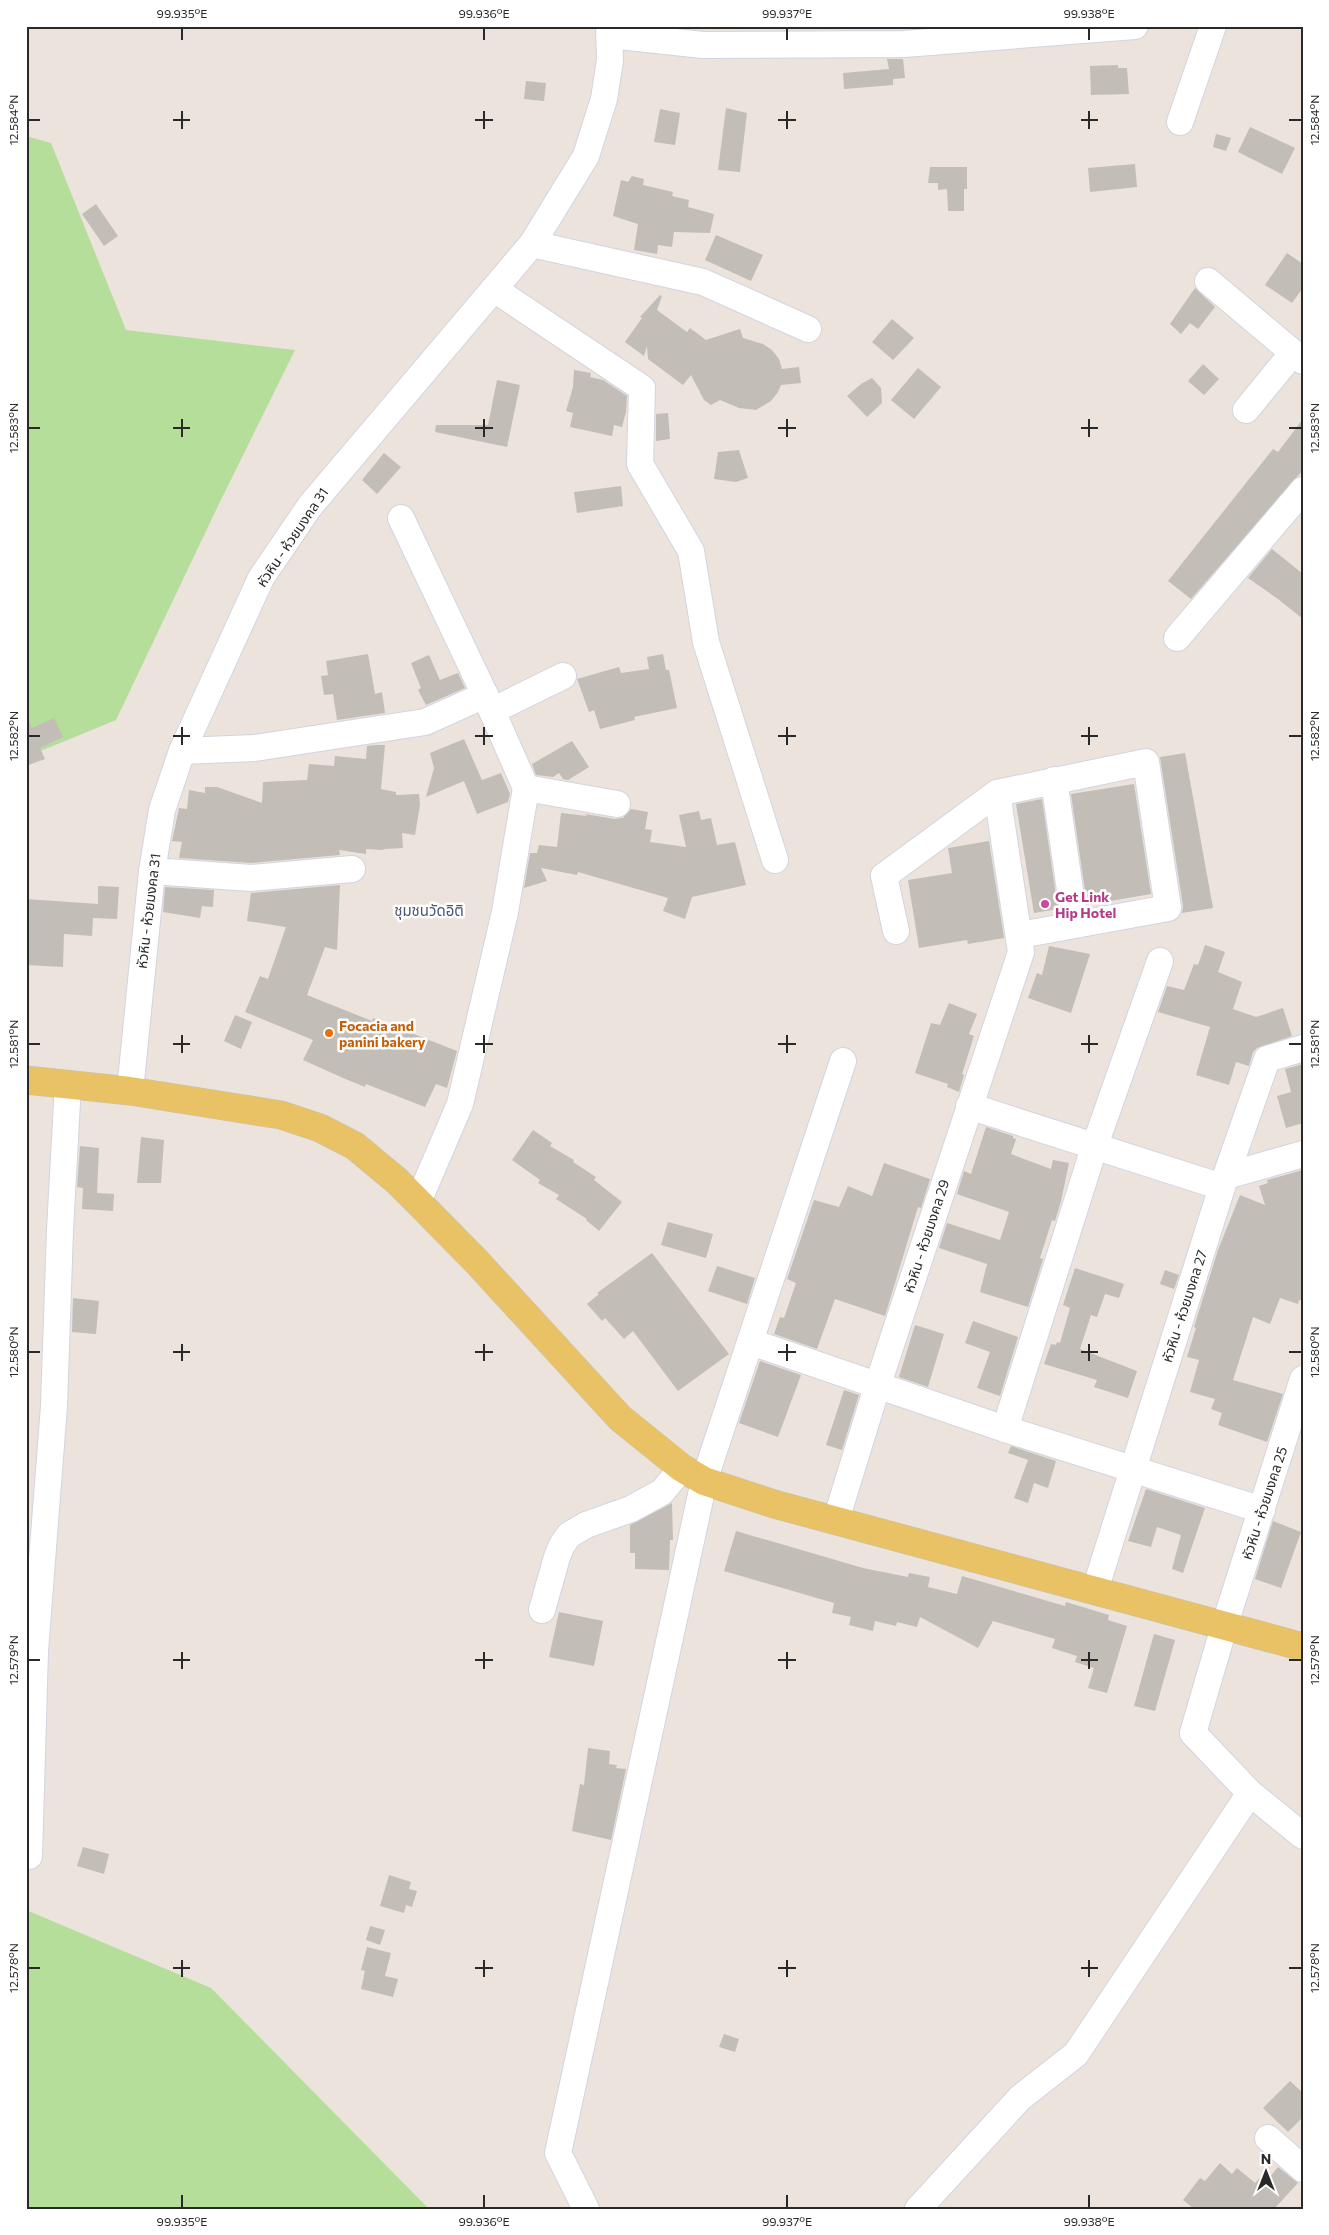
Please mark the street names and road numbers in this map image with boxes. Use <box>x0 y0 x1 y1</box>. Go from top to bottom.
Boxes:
street label: หัวหิน - ห้วยมงคล 31 <box>253 484 331 590</box>
street label: หัวหิน - ห้วยมงคล 31 <box>132 852 164 970</box>
street label: หัวหิน - ห้วยมงคล 29 <box>900 1177 952 1295</box>
street label: หัวหิน - ห้วยมงคล 27 <box>1158 1248 1210 1364</box>
street label: หัวหิน - ห้วยมงคล 25 <box>1238 1444 1290 1562</box>

